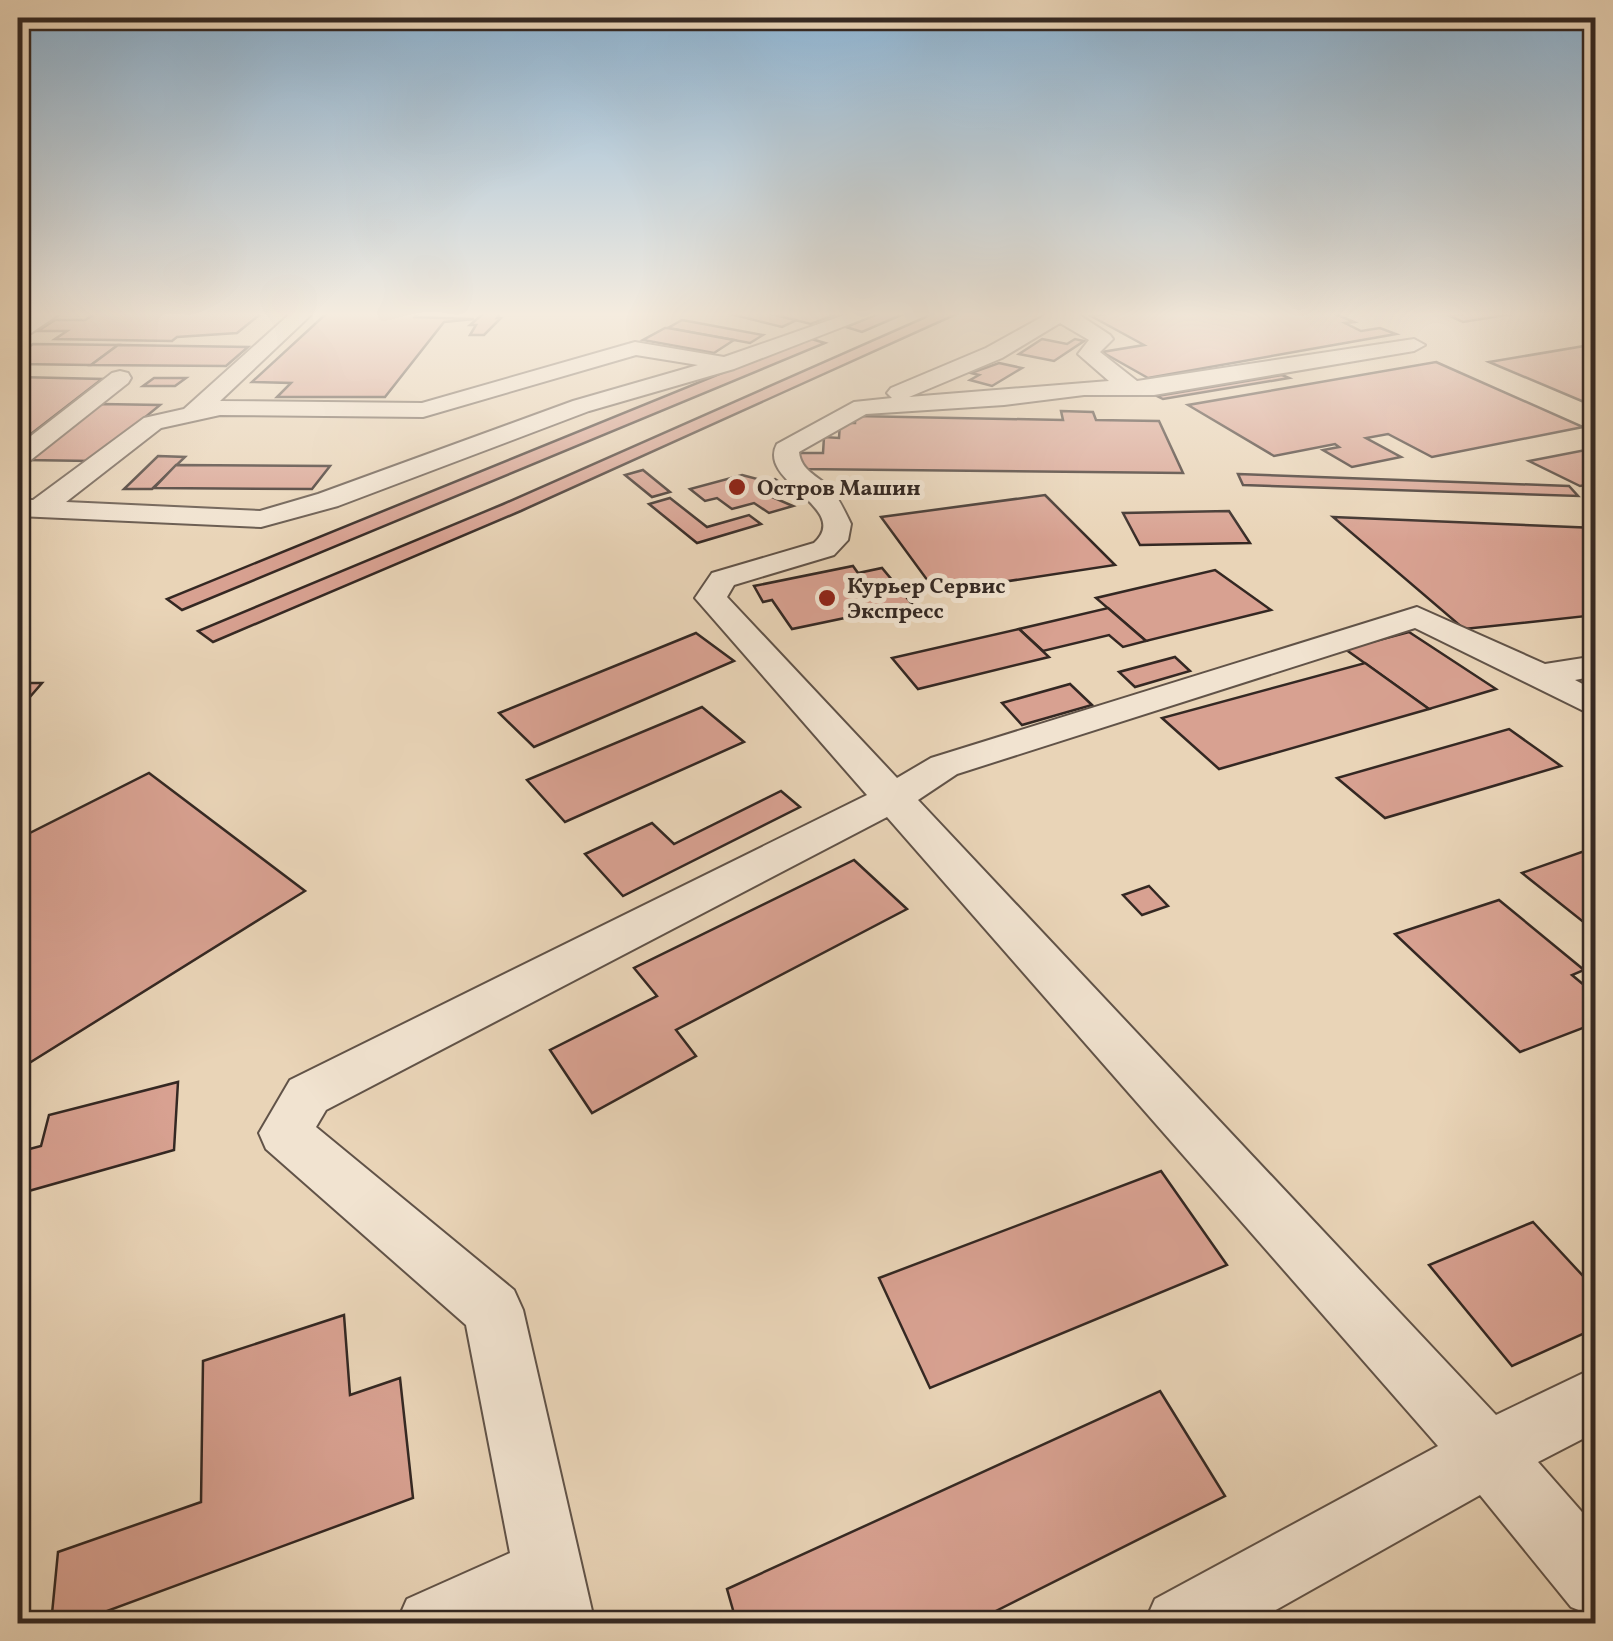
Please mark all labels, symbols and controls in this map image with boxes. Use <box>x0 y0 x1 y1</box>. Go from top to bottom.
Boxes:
place label: Остров Машин <box>757 474 920 505</box>
marker: Остров Машин <box>726 476 748 498</box>
place label: Курьер Сервис Экспресс <box>847 572 1006 628</box>
marker: Курьер Сервис Экспресс <box>816 587 838 609</box>

